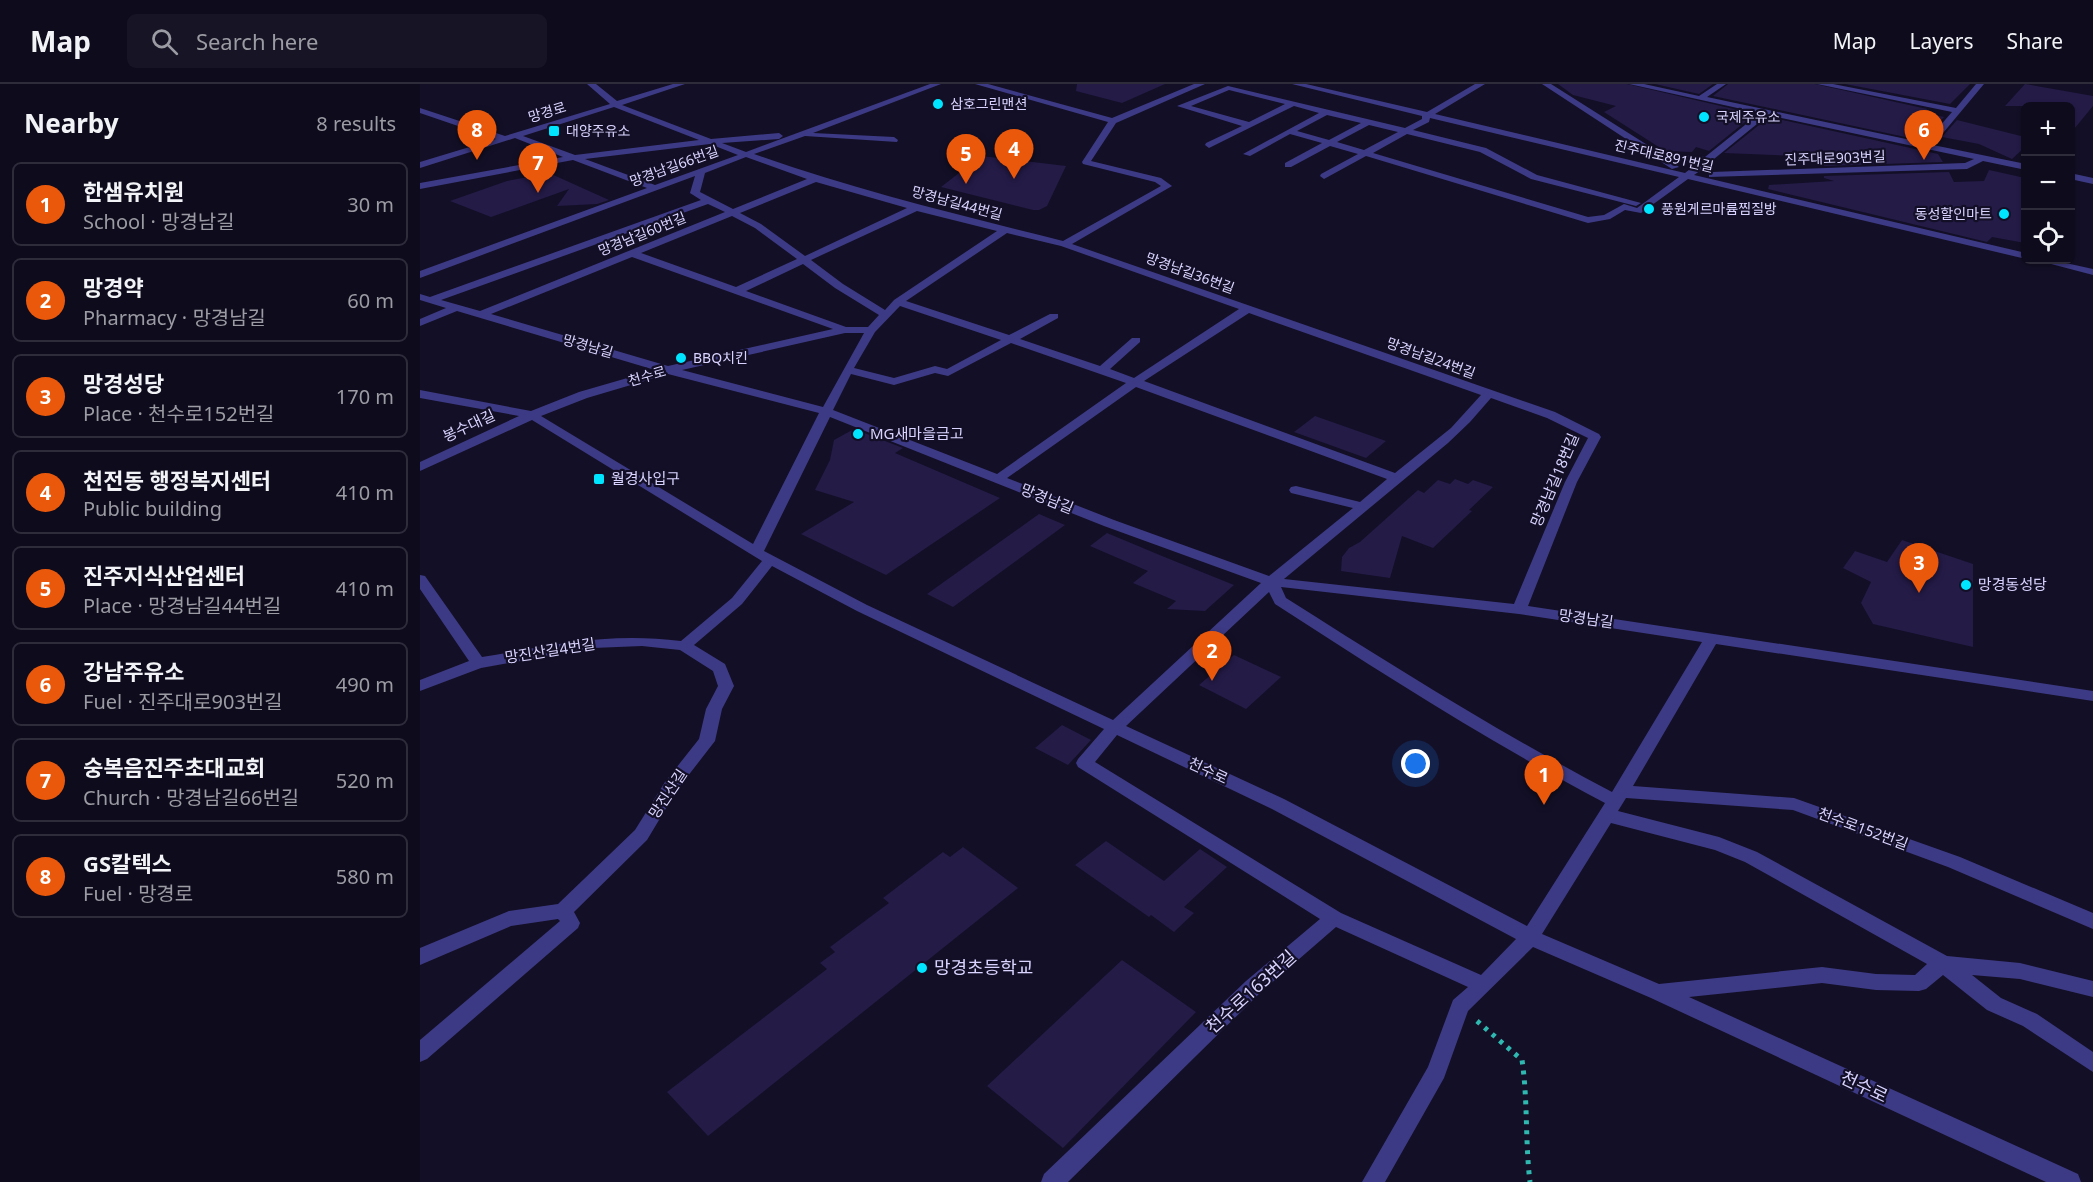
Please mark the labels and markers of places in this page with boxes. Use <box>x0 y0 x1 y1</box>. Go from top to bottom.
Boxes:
place label: 삼호그린맨션 <box>950 94 1027 113</box>
marker: 삼호그린맨션 <box>931 97 945 111</box>
place label: 국제주유소 <box>1716 107 1781 126</box>
pin: 8 <box>458 110 496 160</box>
marker: 국제주유소 <box>1697 110 1711 124</box>
pin: 6 <box>1904 110 1944 160</box>
place label: 대양주유소 <box>566 121 631 140</box>
marker: 대양주유소 <box>547 124 561 138</box>
pin: 4 <box>994 130 1034 179</box>
pin: 5 <box>946 135 986 184</box>
pin: 7 <box>518 144 558 193</box>
place label: 풍원게르마륨찜질방 <box>1661 199 1777 218</box>
marker: 풍원게르마륨찜질방 <box>1642 202 1656 216</box>
place label: 동성할인마트 <box>1915 204 1992 223</box>
marker: 동성할인마트 <box>1997 207 2011 221</box>
place label: BBQ치킨 <box>693 348 748 367</box>
marker: BBQ치킨 <box>674 351 688 365</box>
place label: MG새마을금고 <box>870 423 964 443</box>
marker: MG새마을금고 <box>851 427 865 441</box>
place label: 월경사입구 <box>611 468 680 488</box>
marker: 월경사입구 <box>592 472 606 486</box>
pin: 3 <box>1900 544 1938 593</box>
place label: 망경동성당 <box>1978 574 2047 594</box>
marker: 망경동성당 <box>1959 578 1973 592</box>
pin: 2 <box>1192 632 1232 681</box>
pin: 1 <box>1524 756 1564 805</box>
place label: 망경초등학교 <box>934 955 1033 979</box>
marker: 망경초등학교 <box>915 961 929 975</box>

